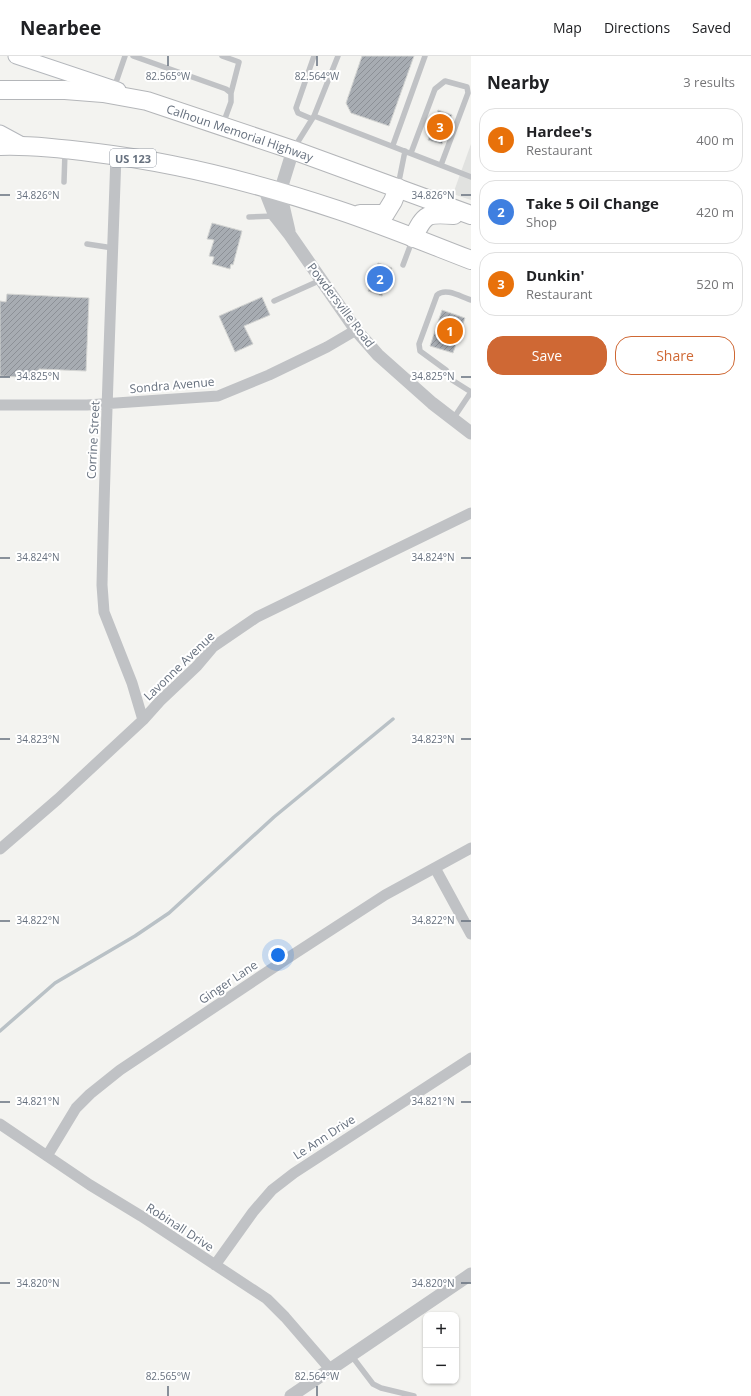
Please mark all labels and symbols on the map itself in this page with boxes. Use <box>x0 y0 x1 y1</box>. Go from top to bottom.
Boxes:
text: 82.565°W <box>146 69 191 83</box>
text: 82.564°W <box>295 69 340 83</box>
street label: Calhoun Memorial Highway <box>164 100 317 166</box>
pin: 3 <box>427 112 453 142</box>
road number: US 123 <box>110 149 156 167</box>
text: 34.826°N <box>16 188 60 202</box>
text: 34.826°N <box>411 188 455 202</box>
street label: Powdersville Road <box>304 259 378 351</box>
pin: 2 <box>367 264 393 294</box>
pin: 1 <box>437 316 463 346</box>
text: 34.825°N <box>16 369 60 383</box>
text: 34.825°N <box>411 369 455 383</box>
street label: Sondra Avenue <box>129 373 215 397</box>
street label: Corrine Street <box>82 400 104 480</box>
text: 34.824°N <box>16 550 60 564</box>
text: 34.824°N <box>411 550 455 564</box>
street label: Lavonne Avenue <box>140 628 218 704</box>
text: 34.823°N <box>16 732 60 746</box>
text: 34.823°N <box>411 732 455 746</box>
text: 34.822°N <box>16 913 60 927</box>
text: 34.822°N <box>411 913 455 927</box>
your location <box>268 945 288 965</box>
street label: Ginger Lane <box>195 956 261 1008</box>
text: 34.821°N <box>16 1094 60 1108</box>
text: 34.821°N <box>411 1094 455 1108</box>
street label: Le Ann Drive <box>290 1110 359 1163</box>
street label: Robinall Drive <box>143 1199 217 1255</box>
text: 34.820°N <box>16 1276 60 1290</box>
text: 34.820°N <box>411 1276 455 1290</box>
text: 82.565°W <box>146 1369 191 1383</box>
text: 82.564°W <box>295 1369 340 1383</box>

